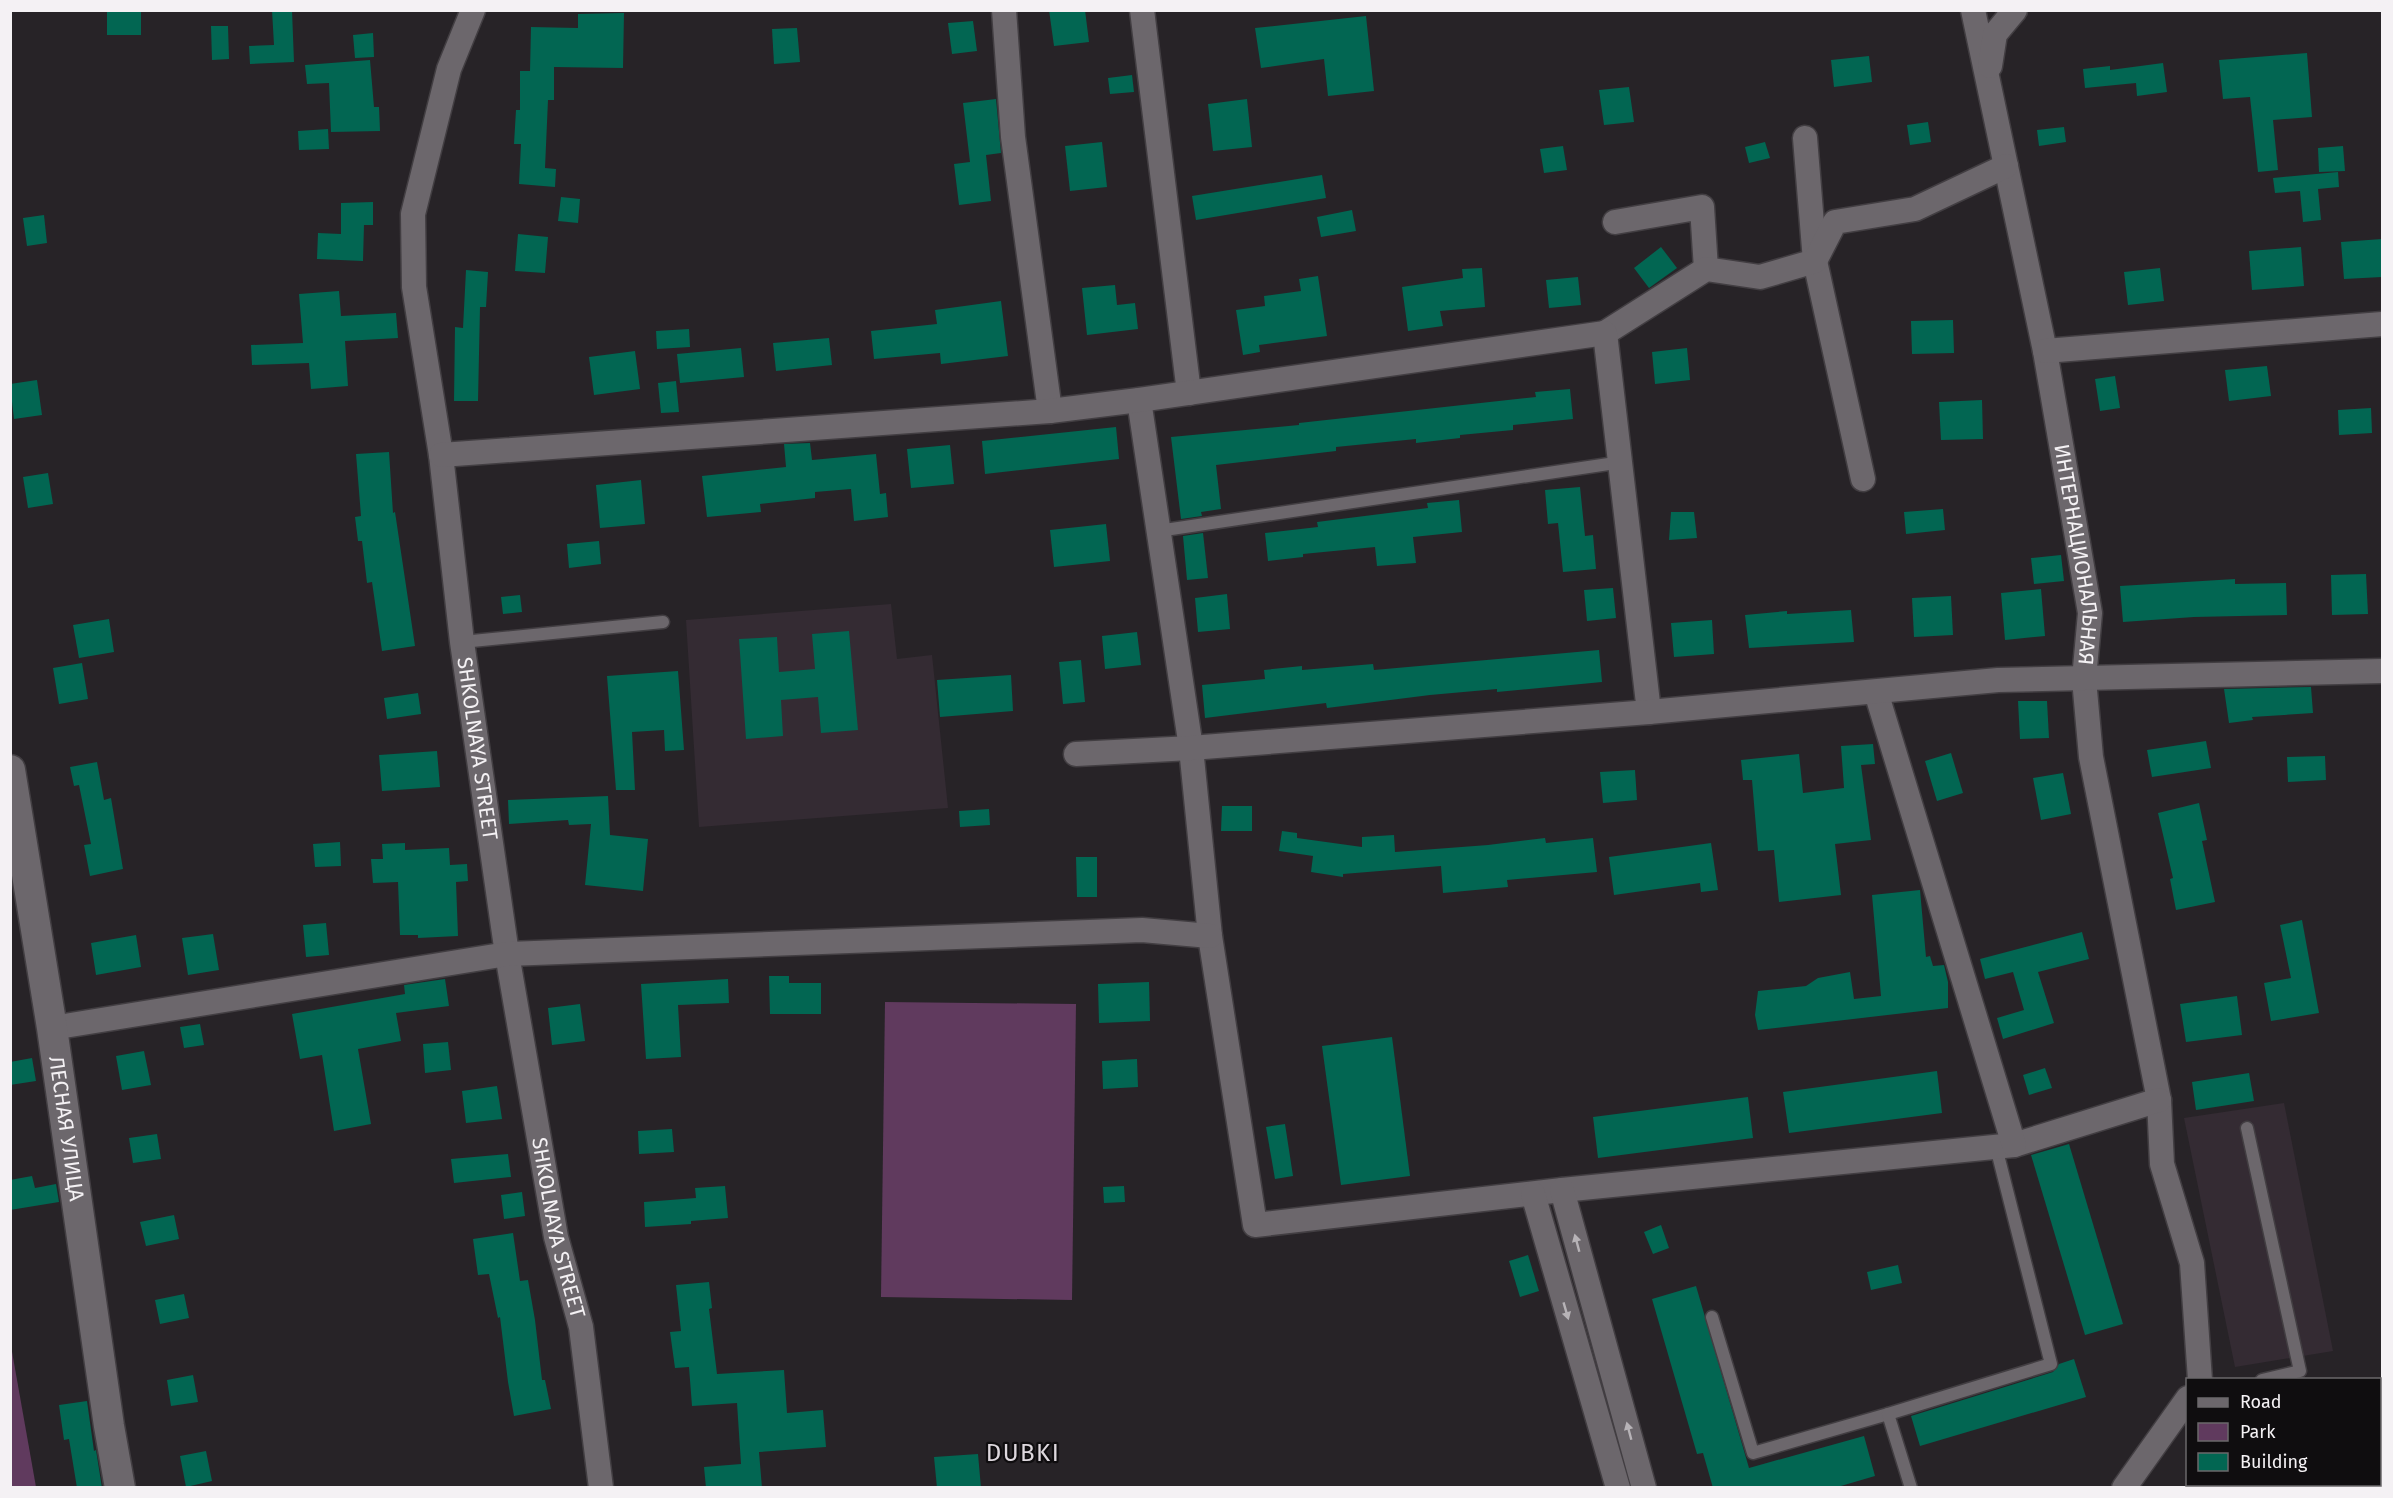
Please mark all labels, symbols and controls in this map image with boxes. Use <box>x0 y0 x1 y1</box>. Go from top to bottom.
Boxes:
street label: ИНТЕРНАЦИОНАЛЬНАЯ <box>2048 442 2103 666</box>
street label: SHKOLNAYA STREET <box>451 655 503 842</box>
street label: ЛЕСНАЯ УЛИЦА <box>43 1054 90 1203</box>
street label: SHKOLNAYA STREET <box>526 1135 591 1321</box>
one-way arrow <box>1572 1234 1581 1252</box>
one-way arrow <box>1562 1302 1571 1320</box>
legend <box>2186 1378 2381 1486</box>
text: Road <box>2240 1391 2282 1413</box>
text: Park <box>2240 1421 2276 1443</box>
one-way arrow <box>1623 1422 1633 1440</box>
district label: DUBKI <box>986 1439 1060 1467</box>
text: Building <box>2240 1451 2308 1473</box>

